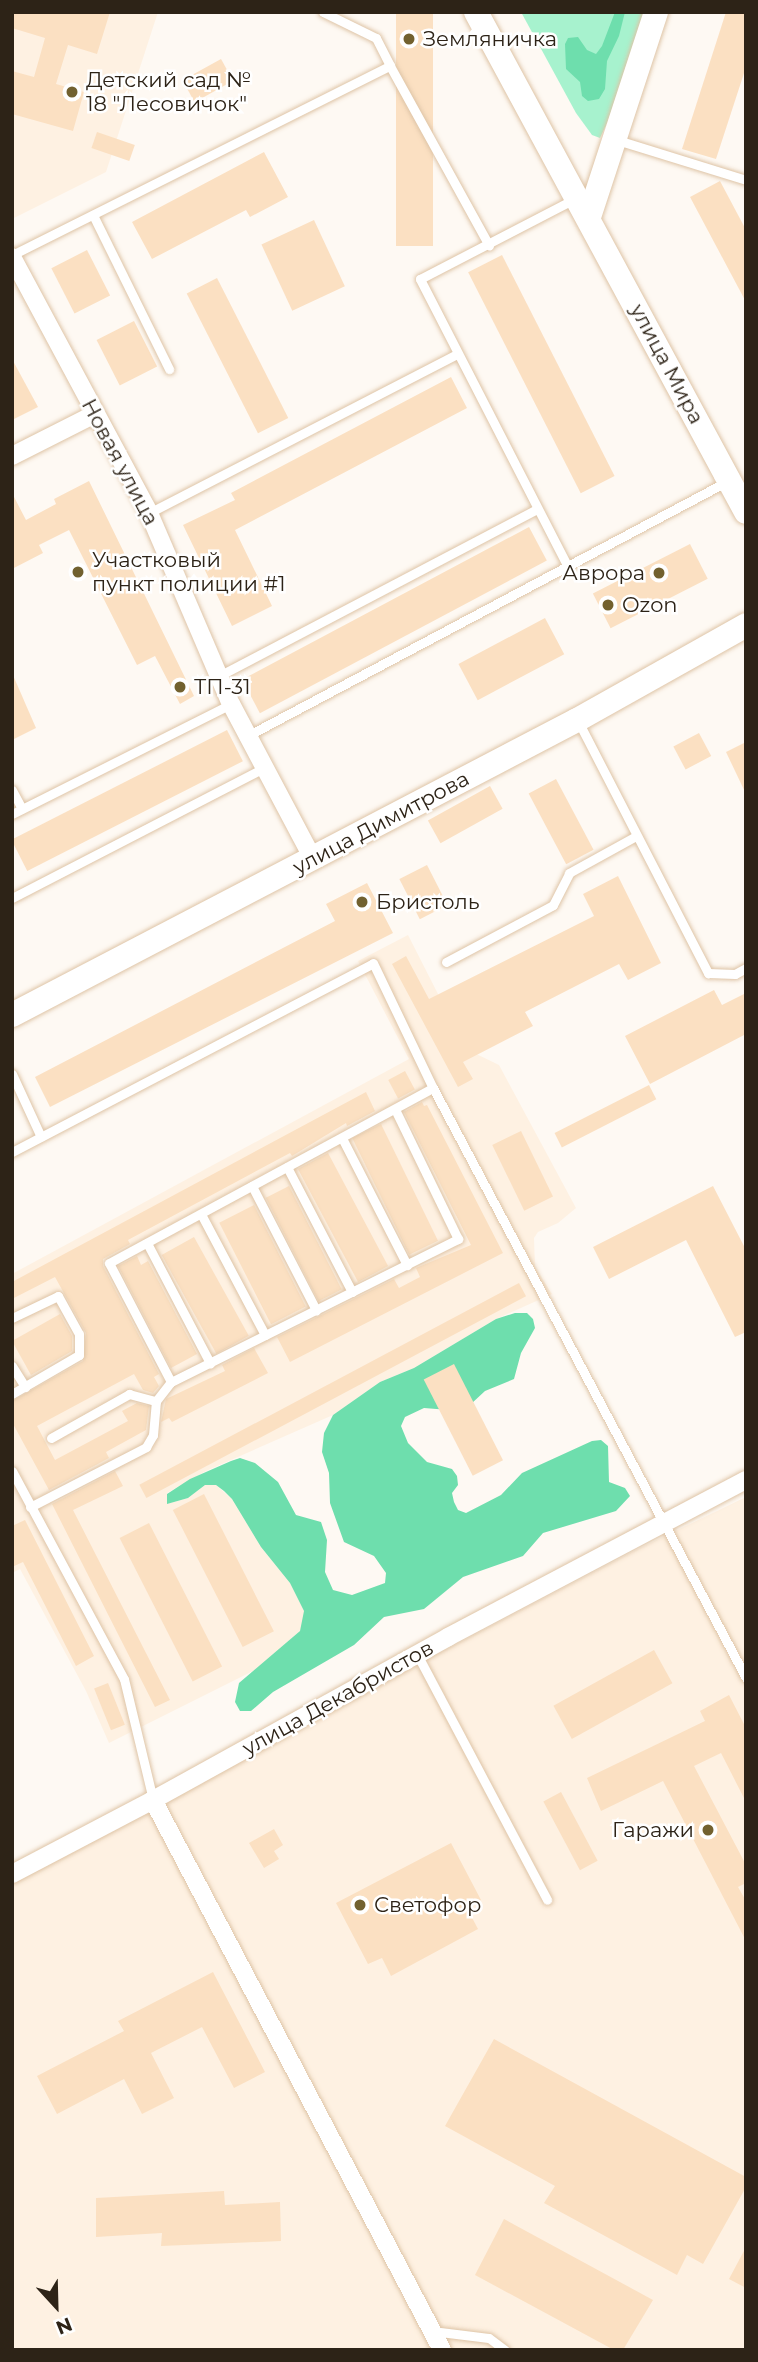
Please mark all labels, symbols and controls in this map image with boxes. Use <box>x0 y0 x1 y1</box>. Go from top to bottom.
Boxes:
place label: Земляничка <box>423 26 557 52</box>
marker: Земляничка <box>401 31 417 47</box>
place label: Детский сад № 18 "Лесовичок" <box>86 67 251 117</box>
marker: Детский сад № 18 "Лесовичок" <box>64 84 80 100</box>
street label: улица Мира <box>625 300 709 428</box>
street label: Новая улица <box>76 395 164 529</box>
place label: Участковый пункт полиции #1 <box>92 547 286 597</box>
place label: Аврора <box>562 560 645 586</box>
marker: Участковый пункт полиции #1 <box>70 564 86 580</box>
marker: Аврора <box>651 565 667 581</box>
place label: Ozon <box>622 592 678 618</box>
marker: Ozon <box>600 597 616 613</box>
place label: ТП-31 <box>194 674 251 700</box>
marker: ТП-31 <box>172 679 188 695</box>
street label: улица Димитрова <box>289 766 473 880</box>
place label: Бристоль <box>376 889 480 915</box>
marker: Бристоль <box>354 894 370 910</box>
street label: улица Декабристов <box>238 1635 438 1761</box>
place label: Гаражи <box>612 1817 694 1843</box>
marker: Гаражи <box>700 1822 716 1838</box>
place label: Светофор <box>374 1892 481 1918</box>
marker: Светофор <box>352 1897 368 1913</box>
north arrow <box>21 2271 91 2341</box>
text: N <box>53 2312 75 2339</box>

